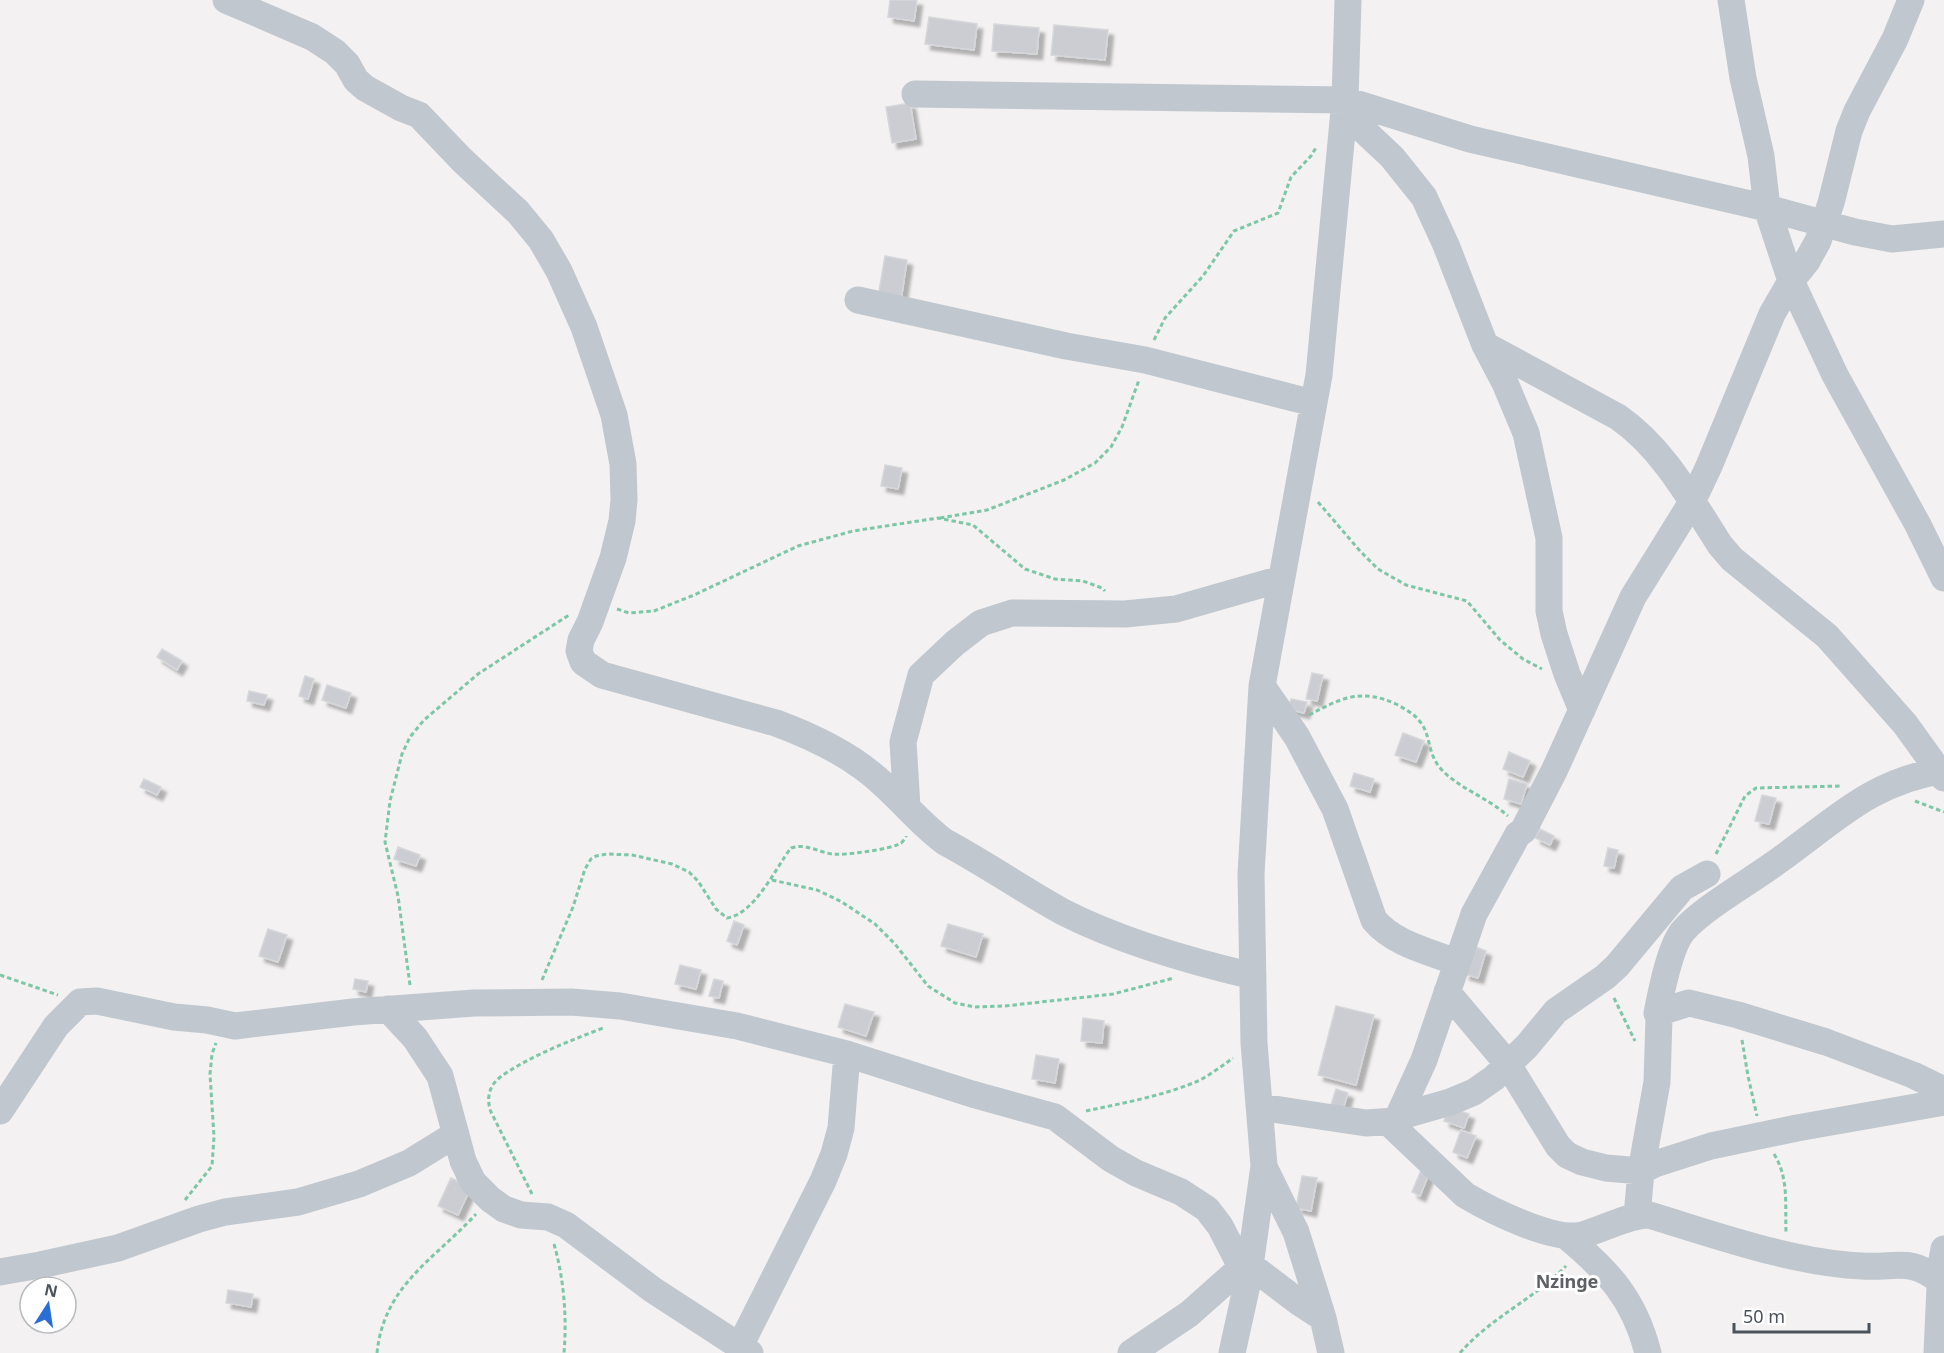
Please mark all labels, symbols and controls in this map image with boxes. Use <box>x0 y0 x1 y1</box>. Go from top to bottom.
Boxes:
district label: Nzinge <box>1536 1269 1598 1293</box>
north arrow <box>18 1275 78 1335</box>
text: N <box>42 1278 60 1302</box>
scale bar <box>1734 1296 1869 1334</box>
text: 50 m <box>1743 1304 1785 1328</box>

